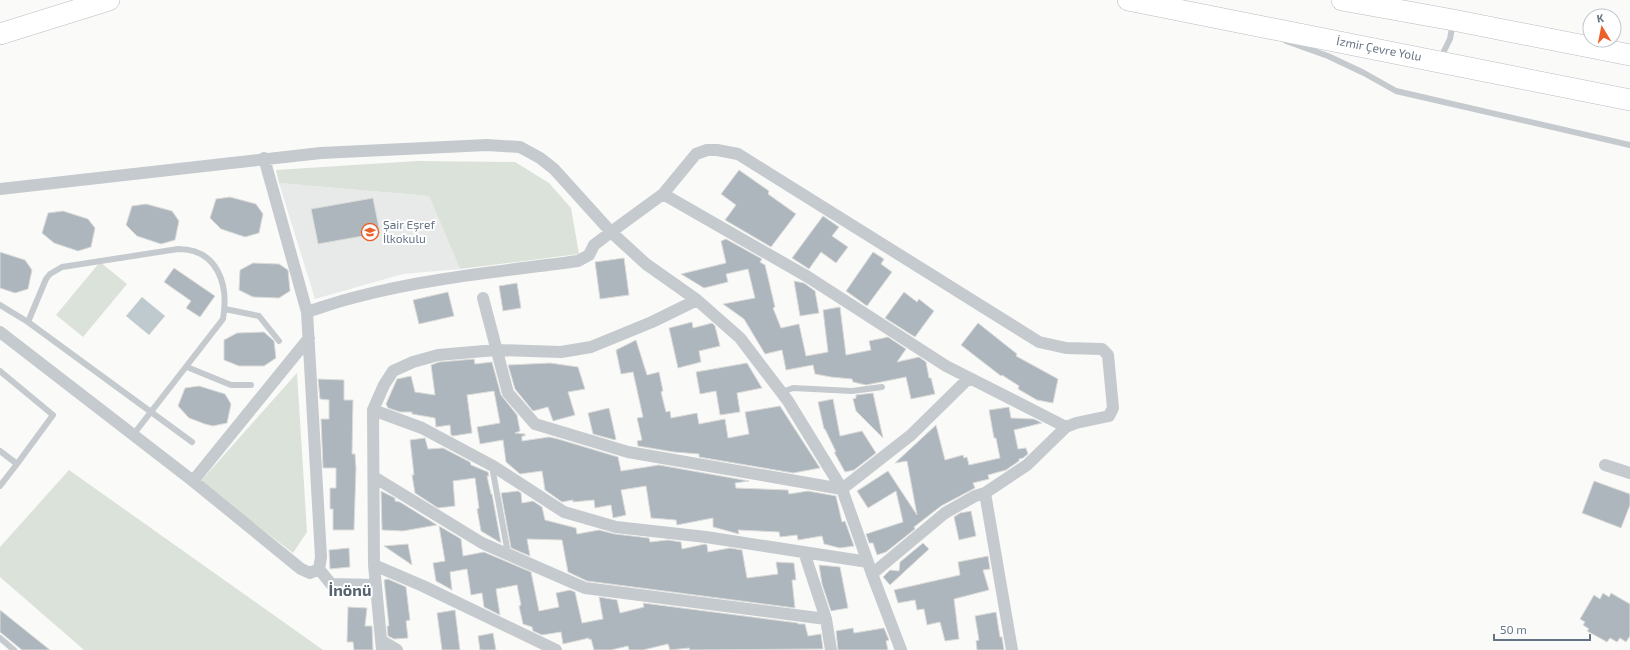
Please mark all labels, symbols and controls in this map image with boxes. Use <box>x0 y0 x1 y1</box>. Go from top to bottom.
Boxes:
north arrow <box>1582 8 1622 48</box>
text: K <box>1596 11 1605 25</box>
street label: İzmir Çevre Yolu <box>1335 33 1423 64</box>
place label: Şair Eşref İlkokulu <box>383 217 435 245</box>
school or university icon: Şair Eşref İlkokulu <box>360 222 380 242</box>
district label: İnönü <box>329 580 371 599</box>
scale bar <box>1494 616 1590 642</box>
text: 50 m <box>1500 622 1527 636</box>

